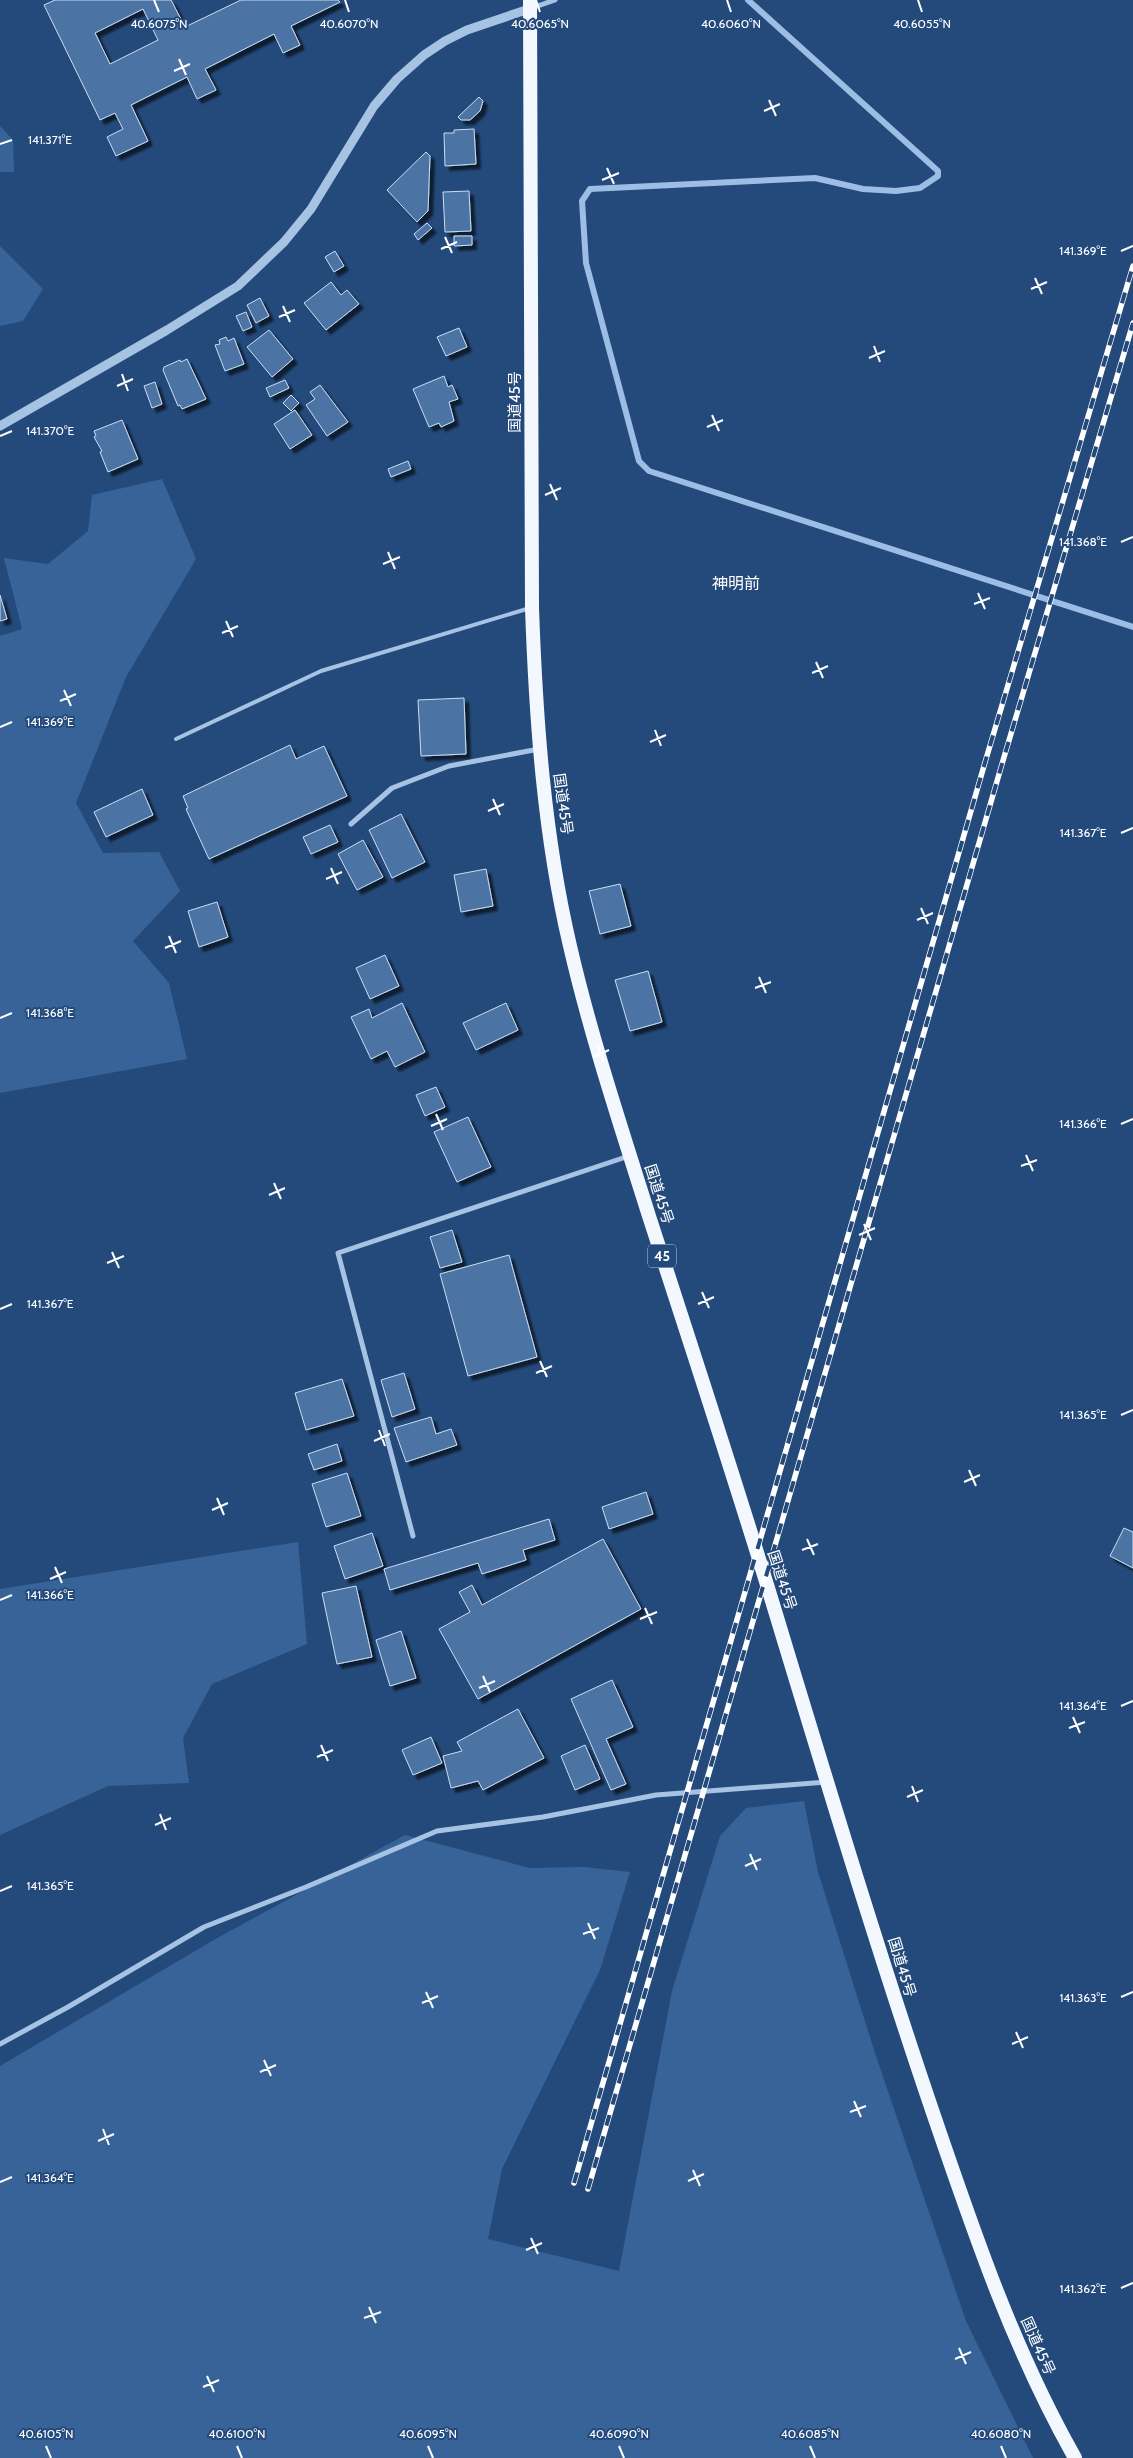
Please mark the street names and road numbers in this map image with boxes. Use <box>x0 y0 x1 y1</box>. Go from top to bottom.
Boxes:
street label: 国道45号 <box>506 371 524 433</box>
street label: 国道45号 <box>550 772 576 836</box>
street label: 国道45号 <box>641 1162 677 1226</box>
road number: 45 <box>648 1244 676 1268</box>
street label: 国道45号 <box>764 1548 800 1612</box>
street label: 国道45号 <box>884 1935 920 1999</box>
street label: 国道45号 <box>1017 2314 1059 2378</box>

